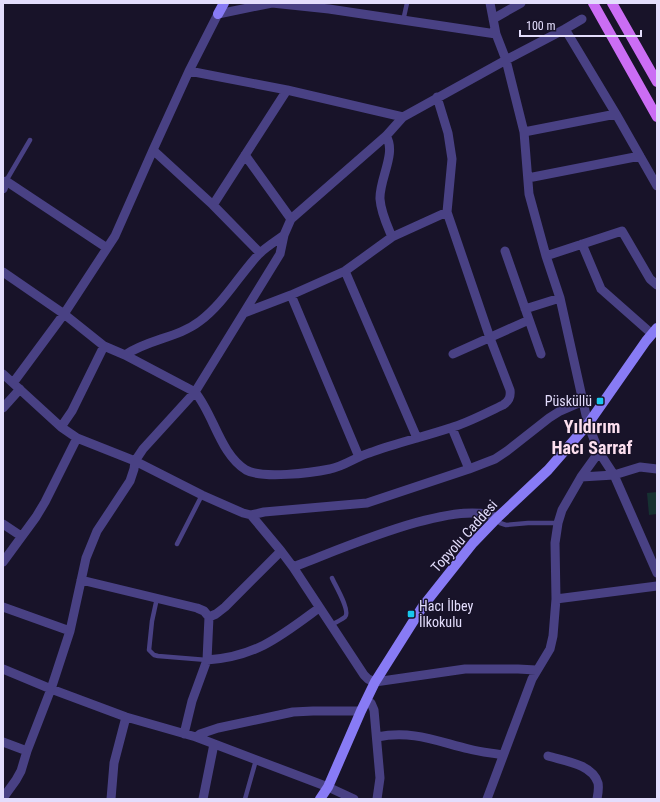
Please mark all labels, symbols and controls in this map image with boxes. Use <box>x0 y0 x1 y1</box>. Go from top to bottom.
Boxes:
scale bar <box>520 12 641 38</box>
text: 100 m <box>526 19 556 33</box>
place label: Püsküllü <box>545 393 592 409</box>
marker: Püsküllü <box>595 396 605 406</box>
district label: Yıldırım Hacı Sarraf <box>552 416 633 458</box>
street label: Topyolu Caddesi <box>428 497 500 575</box>
place label: Hacı İlbey İlkokulu <box>419 598 473 630</box>
marker: Hacı İlbey İlkokulu <box>406 609 416 619</box>

